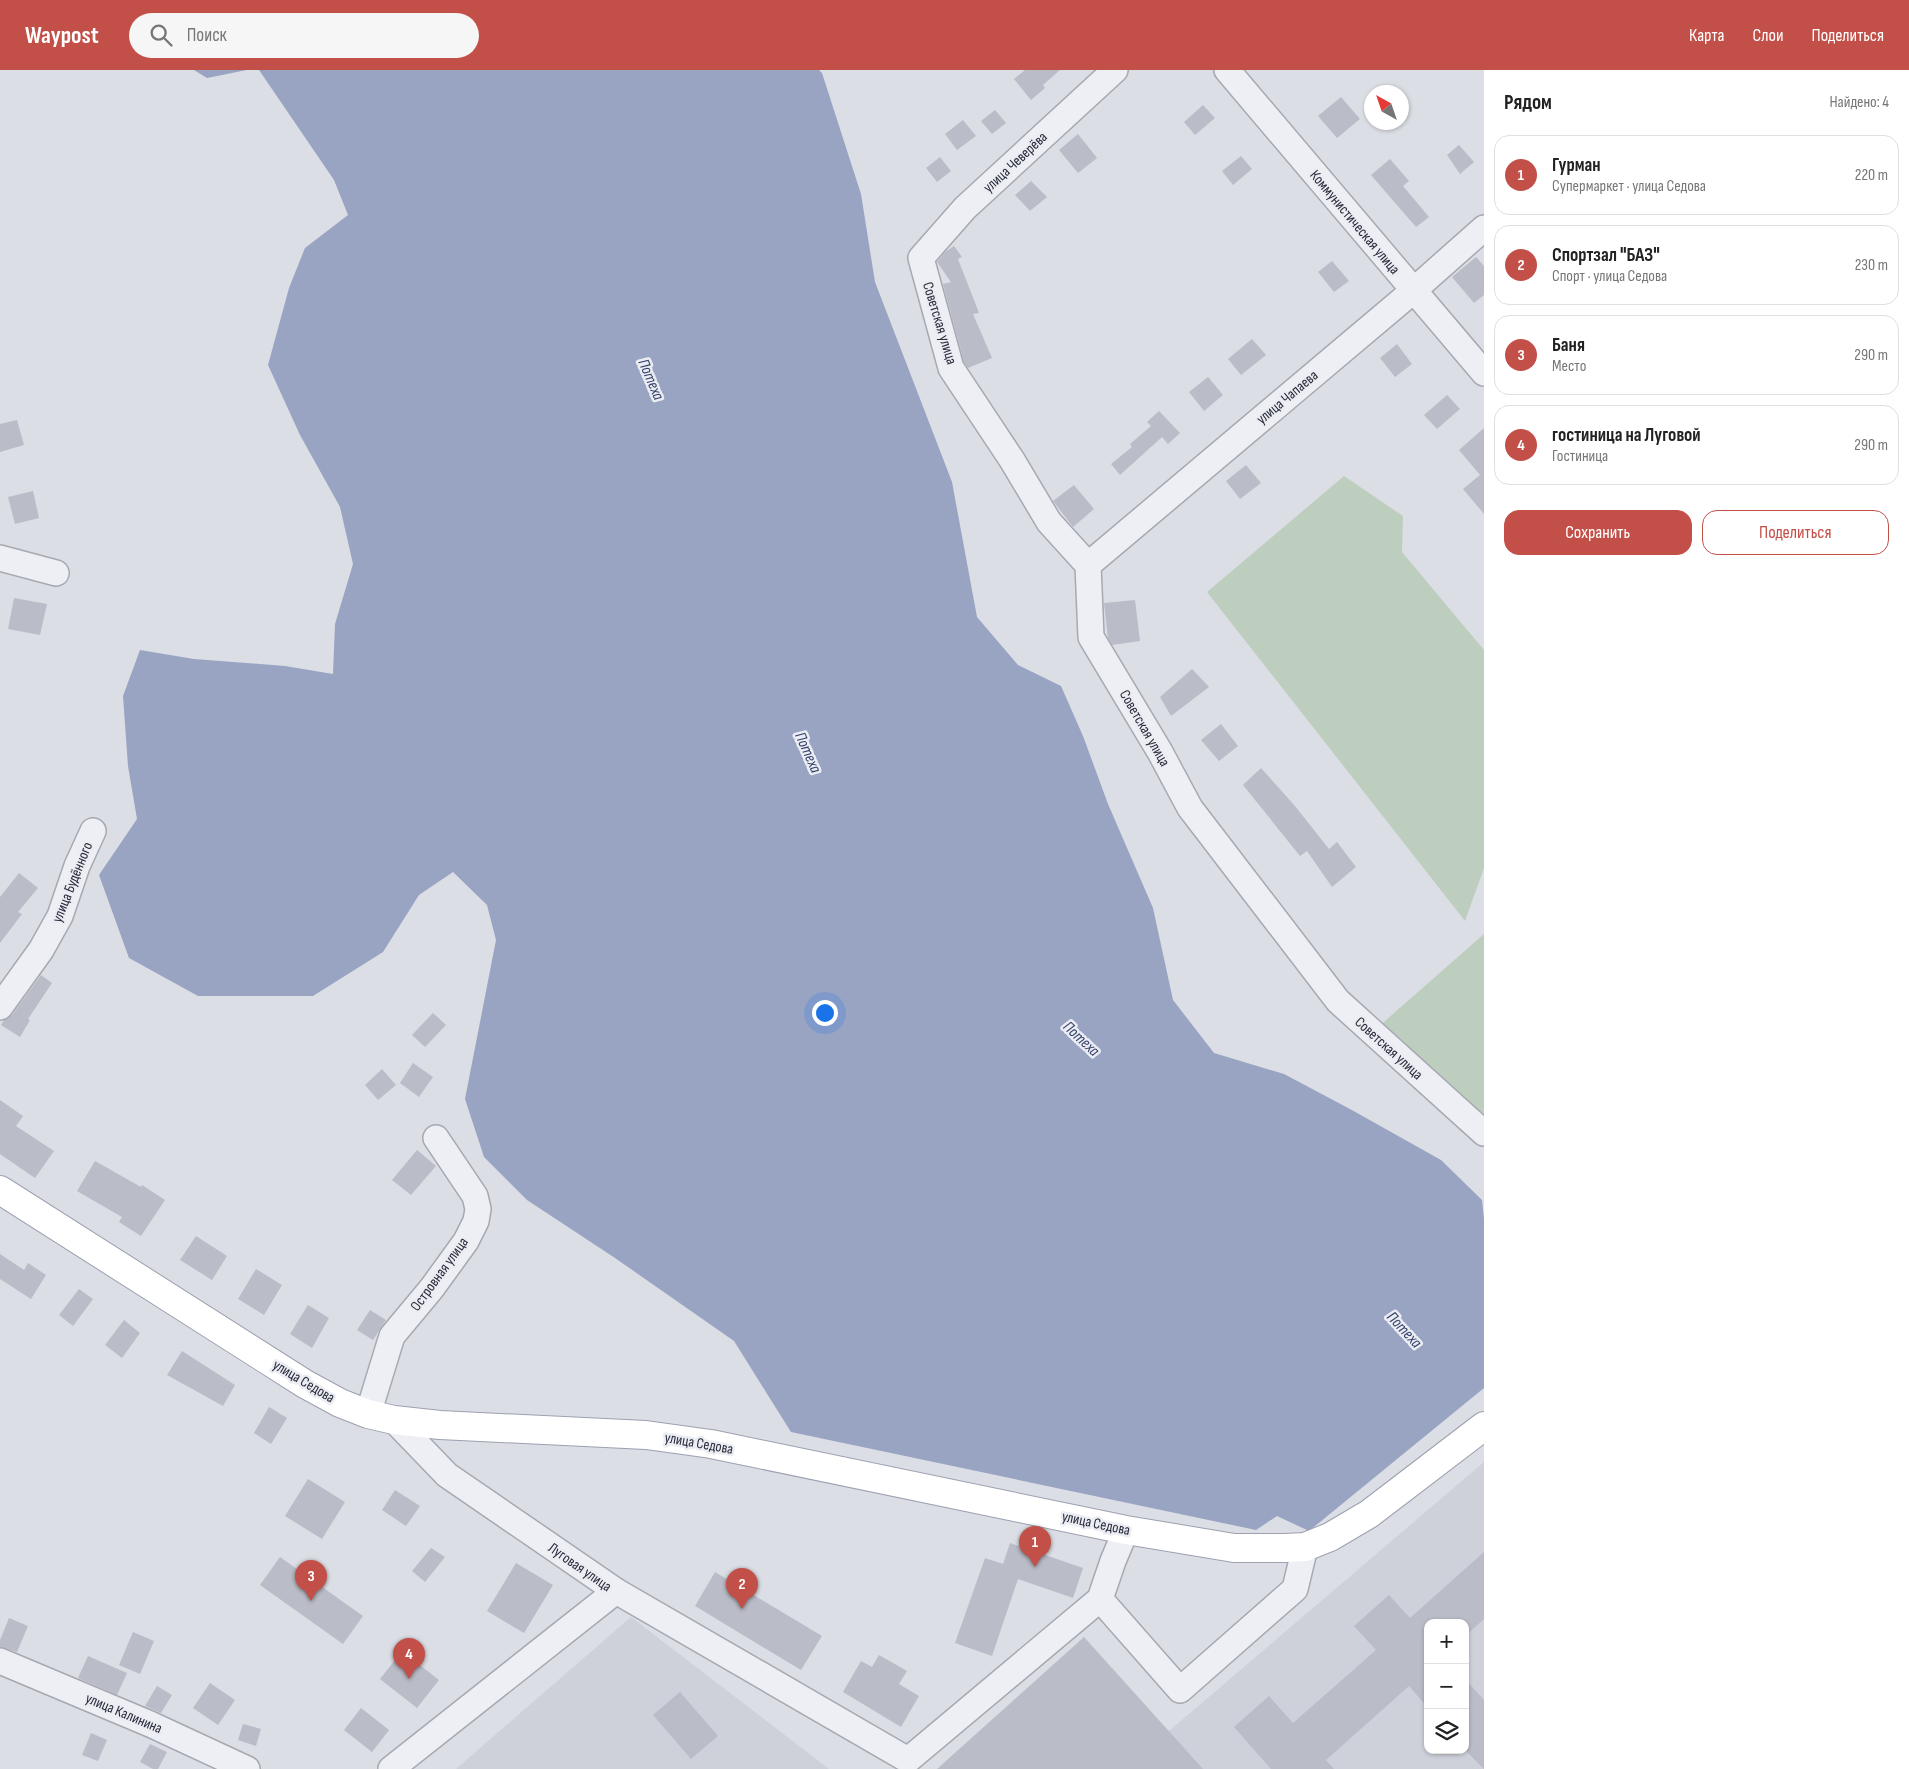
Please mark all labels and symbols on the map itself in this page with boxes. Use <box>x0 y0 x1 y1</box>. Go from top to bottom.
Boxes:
north arrow <box>1364 85 1409 130</box>
street label: улица Чеверёва <box>979 128 1052 197</box>
street label: Коммунистическая улица <box>1305 166 1404 279</box>
street label: Советская улица <box>918 280 961 367</box>
water label: Потеха <box>634 356 668 403</box>
street label: улица Чапаева <box>1253 366 1322 429</box>
street label: Советская улица <box>1115 687 1174 770</box>
water label: Потеха <box>790 729 825 776</box>
street label: улица Будённого <box>48 839 97 925</box>
your location <box>812 1000 838 1026</box>
street label: Советская улица <box>1351 1013 1427 1084</box>
water label: Потеха <box>1059 1018 1103 1061</box>
street label: Островная улица <box>406 1233 473 1315</box>
water label: Потеха <box>1382 1308 1426 1353</box>
street label: улица Седова <box>269 1355 338 1407</box>
street label: улица Седова <box>663 1428 735 1459</box>
street label: улица Седова <box>1060 1507 1132 1540</box>
pin: 1 <box>1019 1526 1051 1567</box>
street label: Луговая улица <box>544 1539 615 1596</box>
pin: 3 <box>295 1560 327 1601</box>
pin: 2 <box>726 1568 758 1609</box>
pin: 4 <box>393 1638 425 1679</box>
street label: улица Калинина <box>83 1689 165 1738</box>

